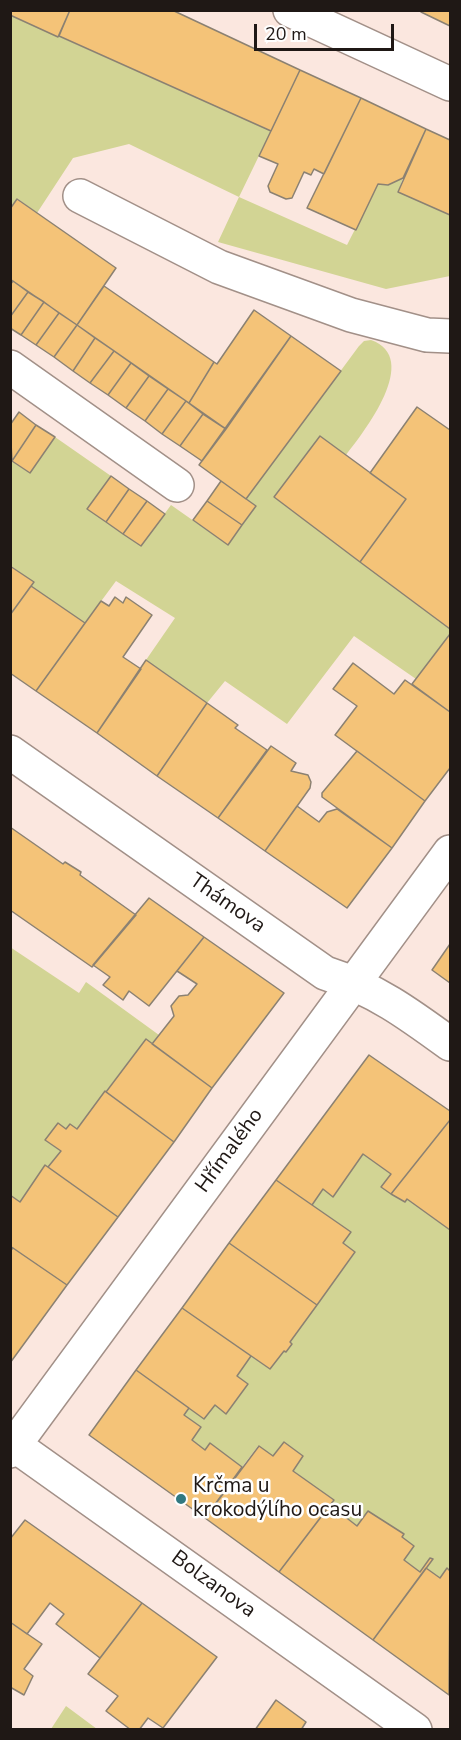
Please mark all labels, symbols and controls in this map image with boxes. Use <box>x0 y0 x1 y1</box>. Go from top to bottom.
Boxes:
scale bar <box>257 12 396 50</box>
text: 20 m <box>265 22 307 46</box>
street label: Thámova <box>184 869 270 939</box>
street label: Hřímalého <box>191 1104 269 1198</box>
place label: Krčma u krokodýlího ocasu <box>193 1474 362 1524</box>
marker: Krčma u krokodýlího ocasu <box>174 1492 188 1506</box>
street label: Bolzanova <box>166 1546 260 1624</box>

